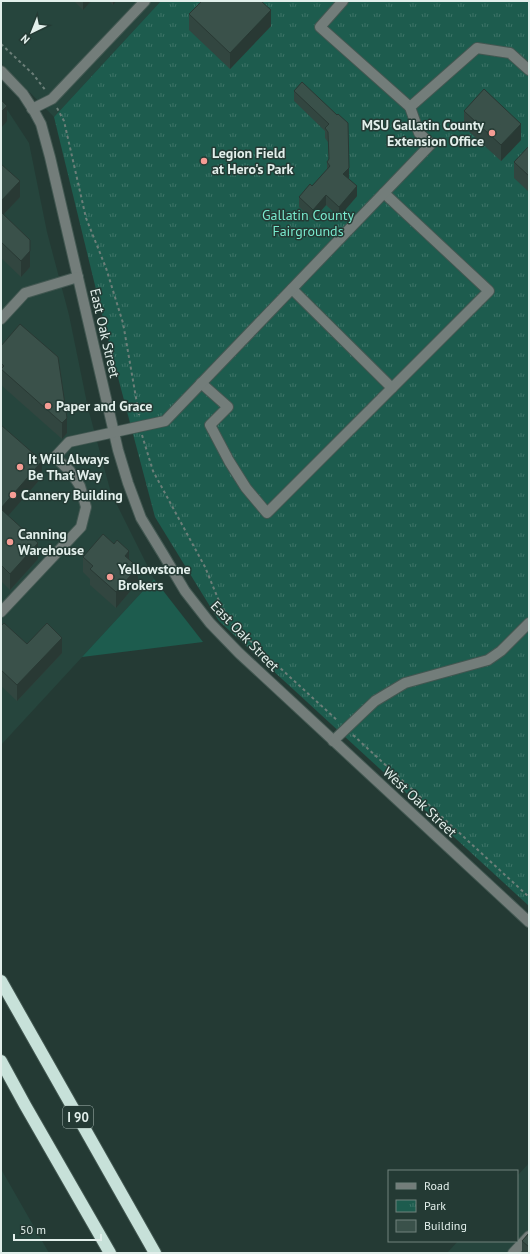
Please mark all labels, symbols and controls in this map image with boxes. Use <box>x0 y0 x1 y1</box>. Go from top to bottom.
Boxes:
north arrow <box>12 12 52 52</box>
text: N <box>18 32 33 47</box>
place label: MSU Gallatin County Extension Office <box>362 116 484 150</box>
marker: MSU Gallatin County Extension Office <box>487 128 497 138</box>
place label: Legion Field at Hero's Park <box>212 144 293 178</box>
marker: Legion Field at Hero's Park <box>199 156 209 166</box>
park label: Gallatin County Fairgrounds <box>262 206 354 240</box>
street label: East Oak Street <box>86 287 124 380</box>
place label: Paper and Grace <box>56 397 152 415</box>
marker: Paper and Grace <box>43 401 53 411</box>
place label: It Will Always Be That Way <box>28 450 109 484</box>
marker: It Will Always Be That Way <box>15 462 25 472</box>
place label: Cannery Building <box>21 486 123 504</box>
marker: Cannery Building <box>8 490 18 500</box>
place label: Canning Warehouse <box>18 525 84 559</box>
marker: Canning Warehouse <box>5 537 15 547</box>
place label: Yellowstone Brokers <box>117 560 191 594</box>
marker: Yellowstone Brokers <box>105 572 115 582</box>
street label: East Oak Street <box>207 597 283 675</box>
street label: West Oak Street <box>379 763 461 841</box>
road number: I 90 <box>63 1106 93 1128</box>
legend <box>388 1170 518 1242</box>
text: Road <box>424 1178 449 1193</box>
text: Park <box>424 1198 446 1213</box>
scale bar <box>14 1216 101 1242</box>
text: Building <box>424 1218 467 1233</box>
text: 50 m <box>20 1222 46 1237</box>

